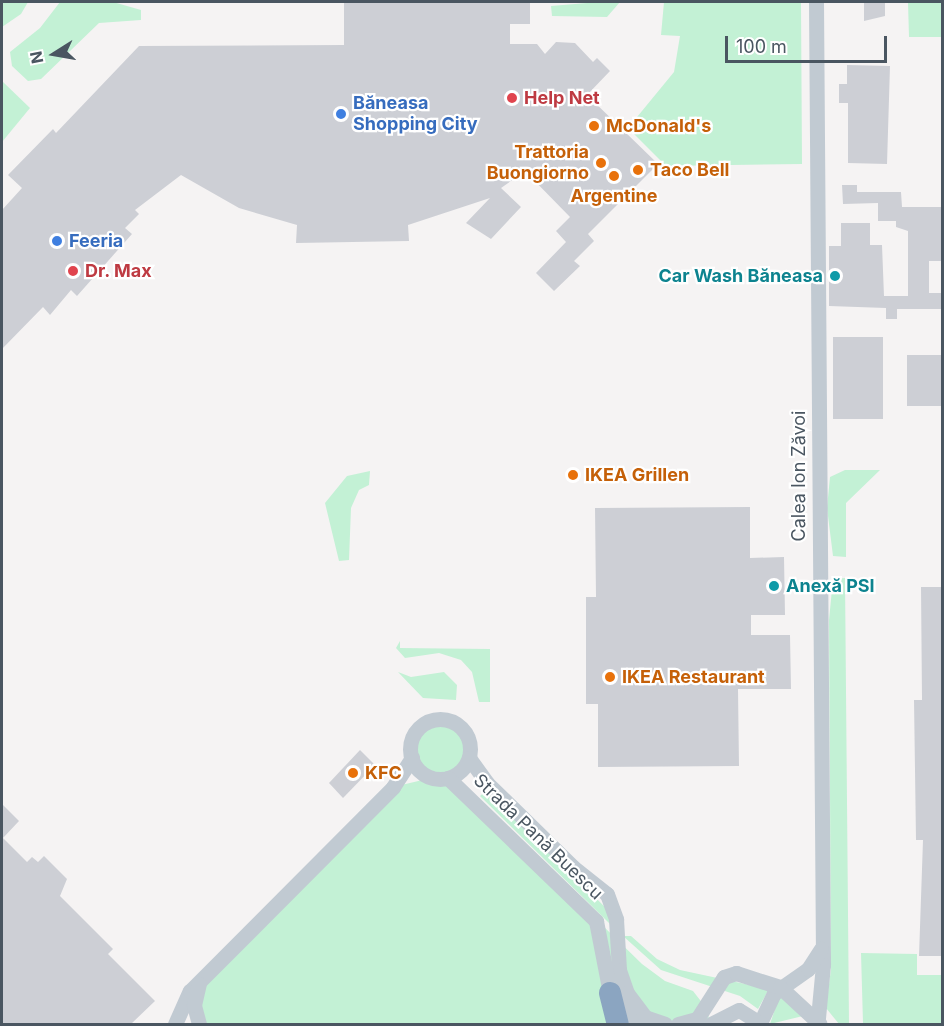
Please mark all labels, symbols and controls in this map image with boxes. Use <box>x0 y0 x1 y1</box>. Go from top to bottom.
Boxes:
north arrow <box>24 24 84 84</box>
scale bar <box>728 24 890 62</box>
text: 100 m <box>736 36 787 57</box>
text: N <box>25 50 47 65</box>
place label: Help Net <box>524 87 600 109</box>
marker: Help Net <box>505 91 519 105</box>
place label: Băneasa Shopping City <box>353 93 477 136</box>
marker: Băneasa Shopping City <box>334 107 348 121</box>
place label: McDonald's <box>606 115 711 137</box>
marker: McDonald's <box>587 119 601 133</box>
place label: Trattoria Buongiorno <box>487 142 589 184</box>
marker: Trattoria Buongiorno <box>594 156 608 170</box>
place label: Taco Bell <box>650 159 729 181</box>
marker: Taco Bell <box>631 163 645 177</box>
marker: Argentine <box>607 169 621 183</box>
place label: Argentine <box>570 185 658 207</box>
place label: Feeria <box>69 230 123 252</box>
marker: Feeria <box>50 234 64 248</box>
place label: Dr. Max <box>85 260 152 282</box>
marker: Dr. Max <box>66 264 80 278</box>
place label: Car Wash Băneasa <box>659 265 823 287</box>
marker: Car Wash Băneasa <box>828 269 842 283</box>
street label: Calea Ion Zăvoi <box>788 411 810 541</box>
place label: IKEA Grillen <box>585 464 689 486</box>
marker: IKEA Grillen <box>566 468 580 482</box>
place label: Anexă PSI <box>786 575 875 597</box>
marker: Anexă PSI <box>767 579 781 593</box>
place label: IKEA Restaurant <box>622 666 765 688</box>
marker: IKEA Restaurant <box>603 670 617 684</box>
place label: KFC <box>365 762 402 784</box>
marker: KFC <box>346 766 360 780</box>
street label: Strada Pană Buescu <box>469 770 607 904</box>

